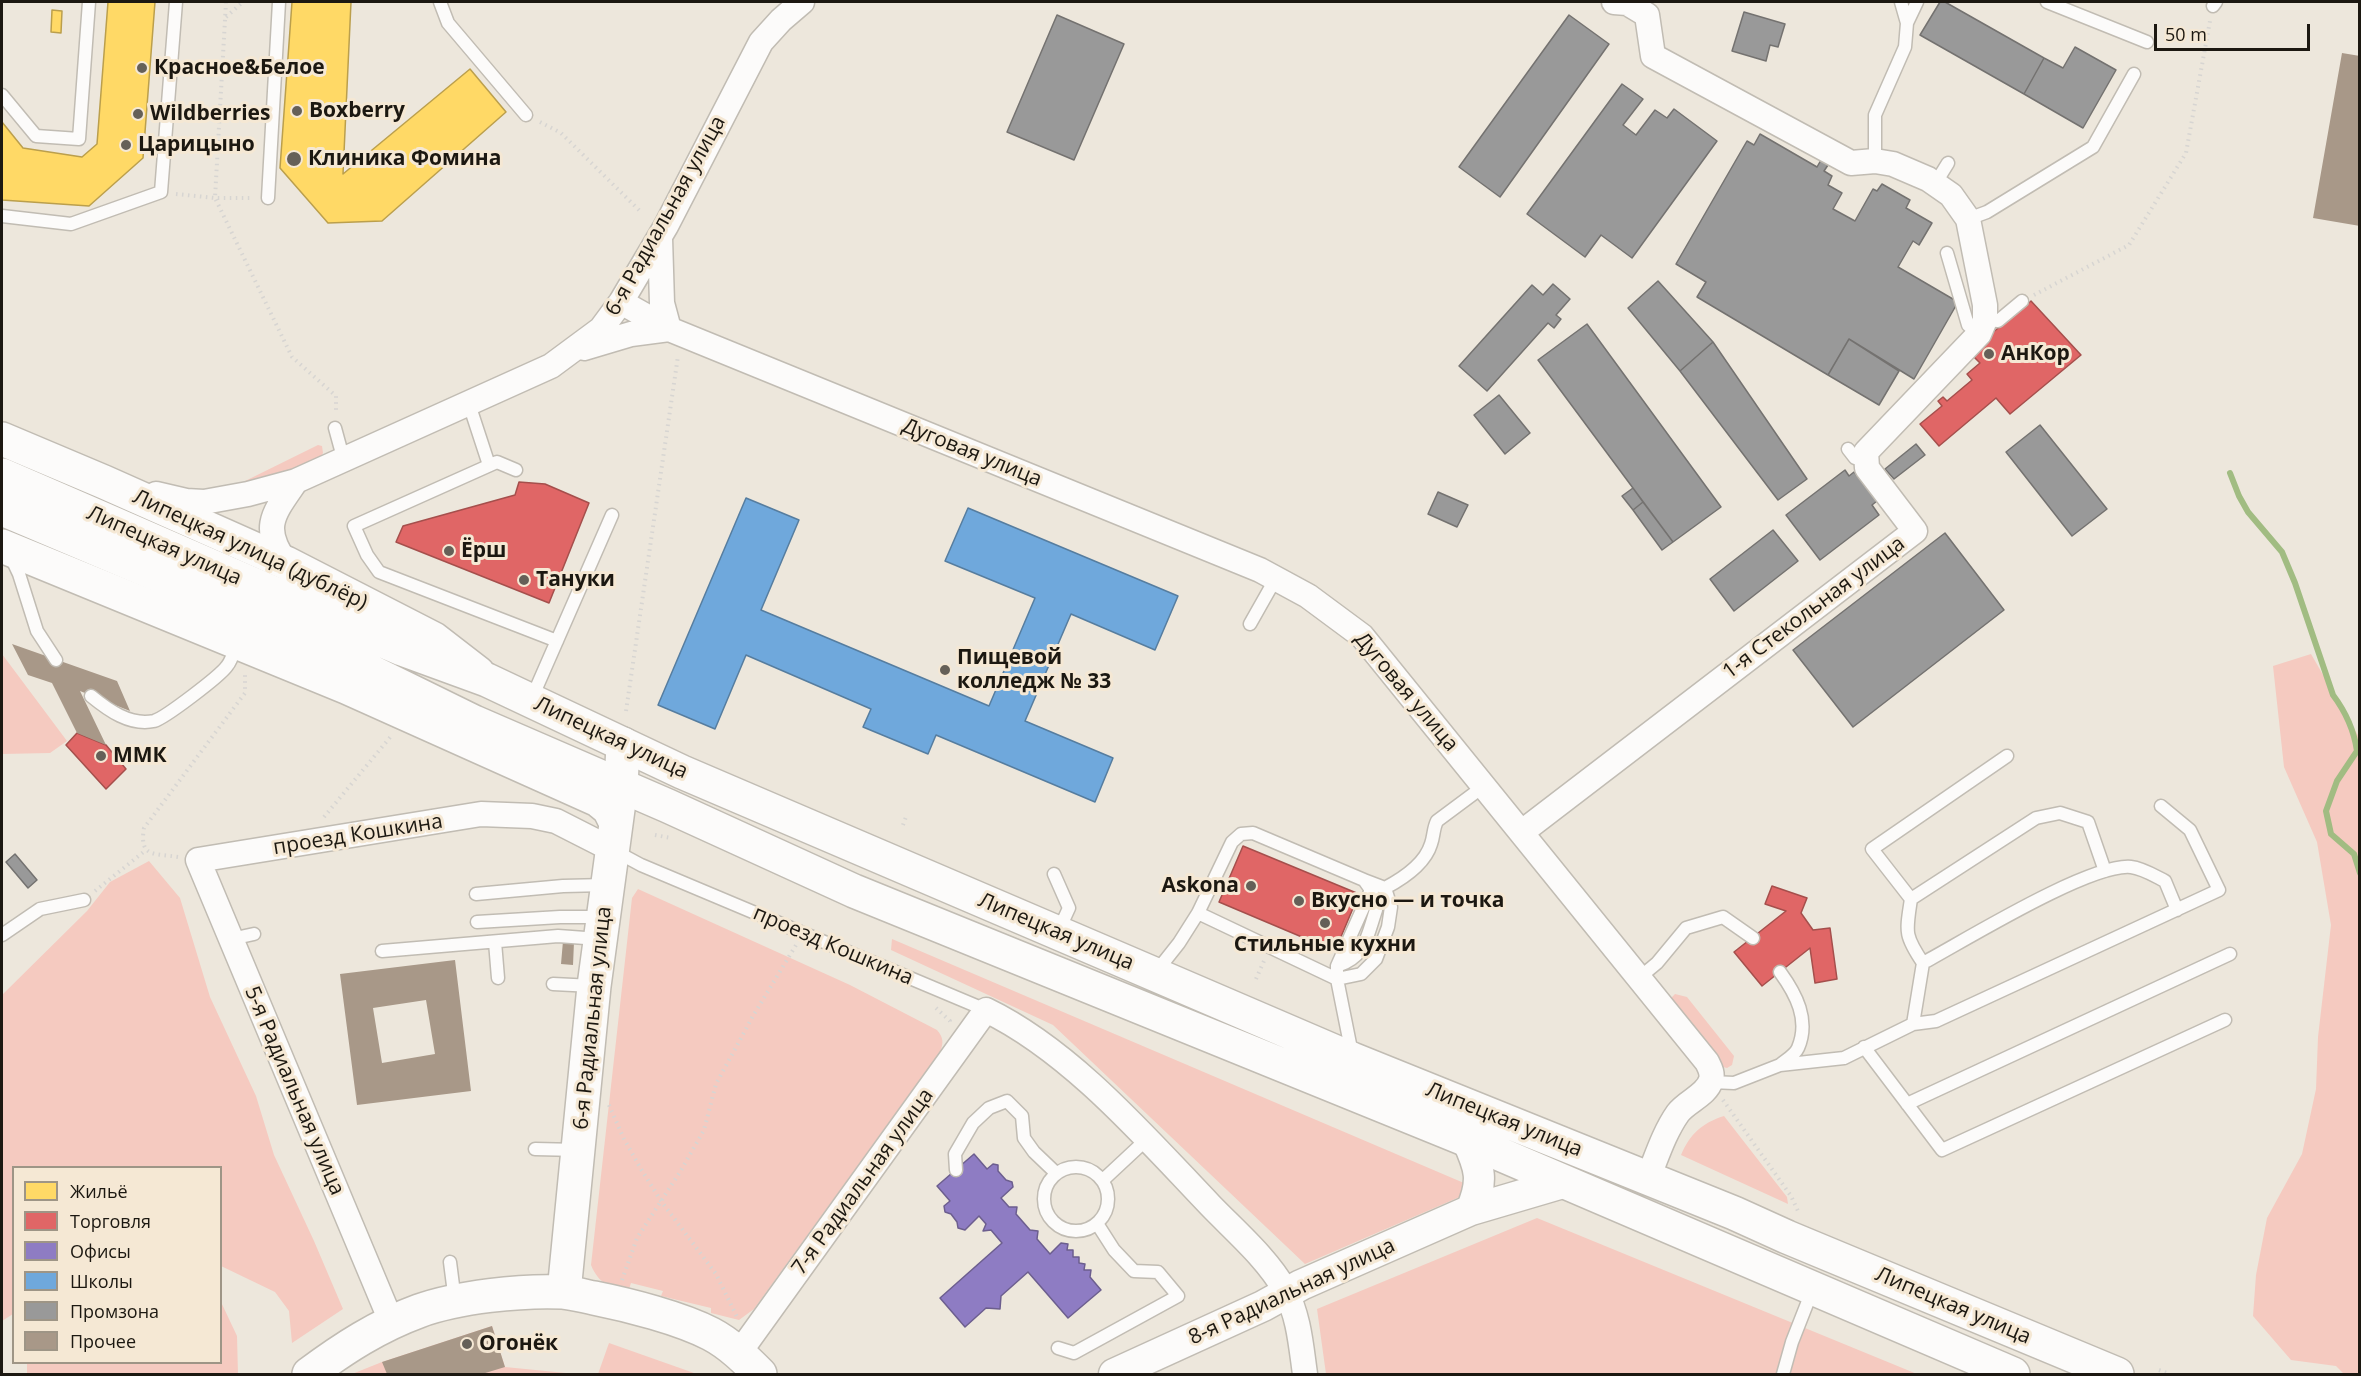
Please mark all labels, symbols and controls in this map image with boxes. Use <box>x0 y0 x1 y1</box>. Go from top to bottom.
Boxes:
scale bar <box>2157 12 2313 50</box>
text: 50 m <box>2165 22 2207 46</box>
place label: Красное&Белое <box>154 55 325 81</box>
marker: Красное&Белое <box>135 61 149 75</box>
place label: Boxberry <box>309 98 405 124</box>
place label: Wildberries <box>150 101 270 127</box>
marker: Boxberry <box>290 104 304 118</box>
marker: Wildberries <box>131 107 145 121</box>
street label: 6-я Радиальная улица <box>601 112 731 320</box>
place label: Царицыно <box>138 132 255 158</box>
marker: Царицыно <box>119 138 133 152</box>
place label: Клиника Фомина <box>308 146 501 172</box>
marker: Клиника Фомина <box>285 150 303 168</box>
place label: АнКор <box>2001 341 2070 367</box>
marker: АнКор <box>1982 347 1996 361</box>
street label: Дуговая улица <box>899 414 1045 492</box>
street label: Липецкая улица (дублёр) <box>129 484 371 616</box>
street label: Липецкая улица <box>83 501 245 591</box>
street label: 1-я Стекольная улица <box>1718 531 1910 685</box>
place label: Ёрш <box>461 538 506 564</box>
marker: Ёрш <box>442 544 456 558</box>
place label: Тануки <box>536 567 615 593</box>
marker: Тануки <box>517 573 531 587</box>
street label: Дуговая улица <box>1349 627 1463 757</box>
place label: Пищевой колледж № 33 <box>957 645 1111 695</box>
marker: Пищевой колледж № 33 <box>938 663 952 677</box>
street label: Липецкая улица <box>530 691 692 785</box>
place label: ММК <box>113 743 167 769</box>
marker: ММК <box>94 749 108 763</box>
street label: проезд Кошкина <box>271 809 445 861</box>
place label: Askona <box>1162 873 1239 899</box>
marker: Askona <box>1244 879 1258 893</box>
street label: Липецкая улица <box>975 888 1137 976</box>
place label: Вкусно — и точка <box>1311 888 1504 914</box>
marker: Вкусно — и точка <box>1292 894 1306 908</box>
street label: проезд Кошкина <box>749 901 917 991</box>
street label: 6-я Радиальная улица <box>569 905 617 1131</box>
marker: Стильные кухни <box>1318 916 1332 930</box>
place label: Стильные кухни <box>1234 932 1416 958</box>
street label: 5-я Радиальная улица <box>239 983 349 1199</box>
street label: Липецкая улица <box>1422 1077 1586 1163</box>
street label: 7-я Радиальная улица <box>787 1084 939 1280</box>
legend <box>12 1166 222 1364</box>
text: Жильё <box>70 1179 128 1203</box>
text: Торговля <box>70 1209 151 1233</box>
street label: 8-я Радиальная улица <box>1185 1233 1399 1351</box>
text: Офисы <box>70 1239 131 1263</box>
street label: Липецкая улица <box>1872 1262 2034 1350</box>
text: Школы <box>70 1269 133 1293</box>
text: Промзона <box>70 1299 159 1323</box>
text: Прочее <box>70 1329 136 1353</box>
place label: Огонёк <box>479 1331 558 1357</box>
marker: Огонёк <box>460 1337 474 1351</box>

